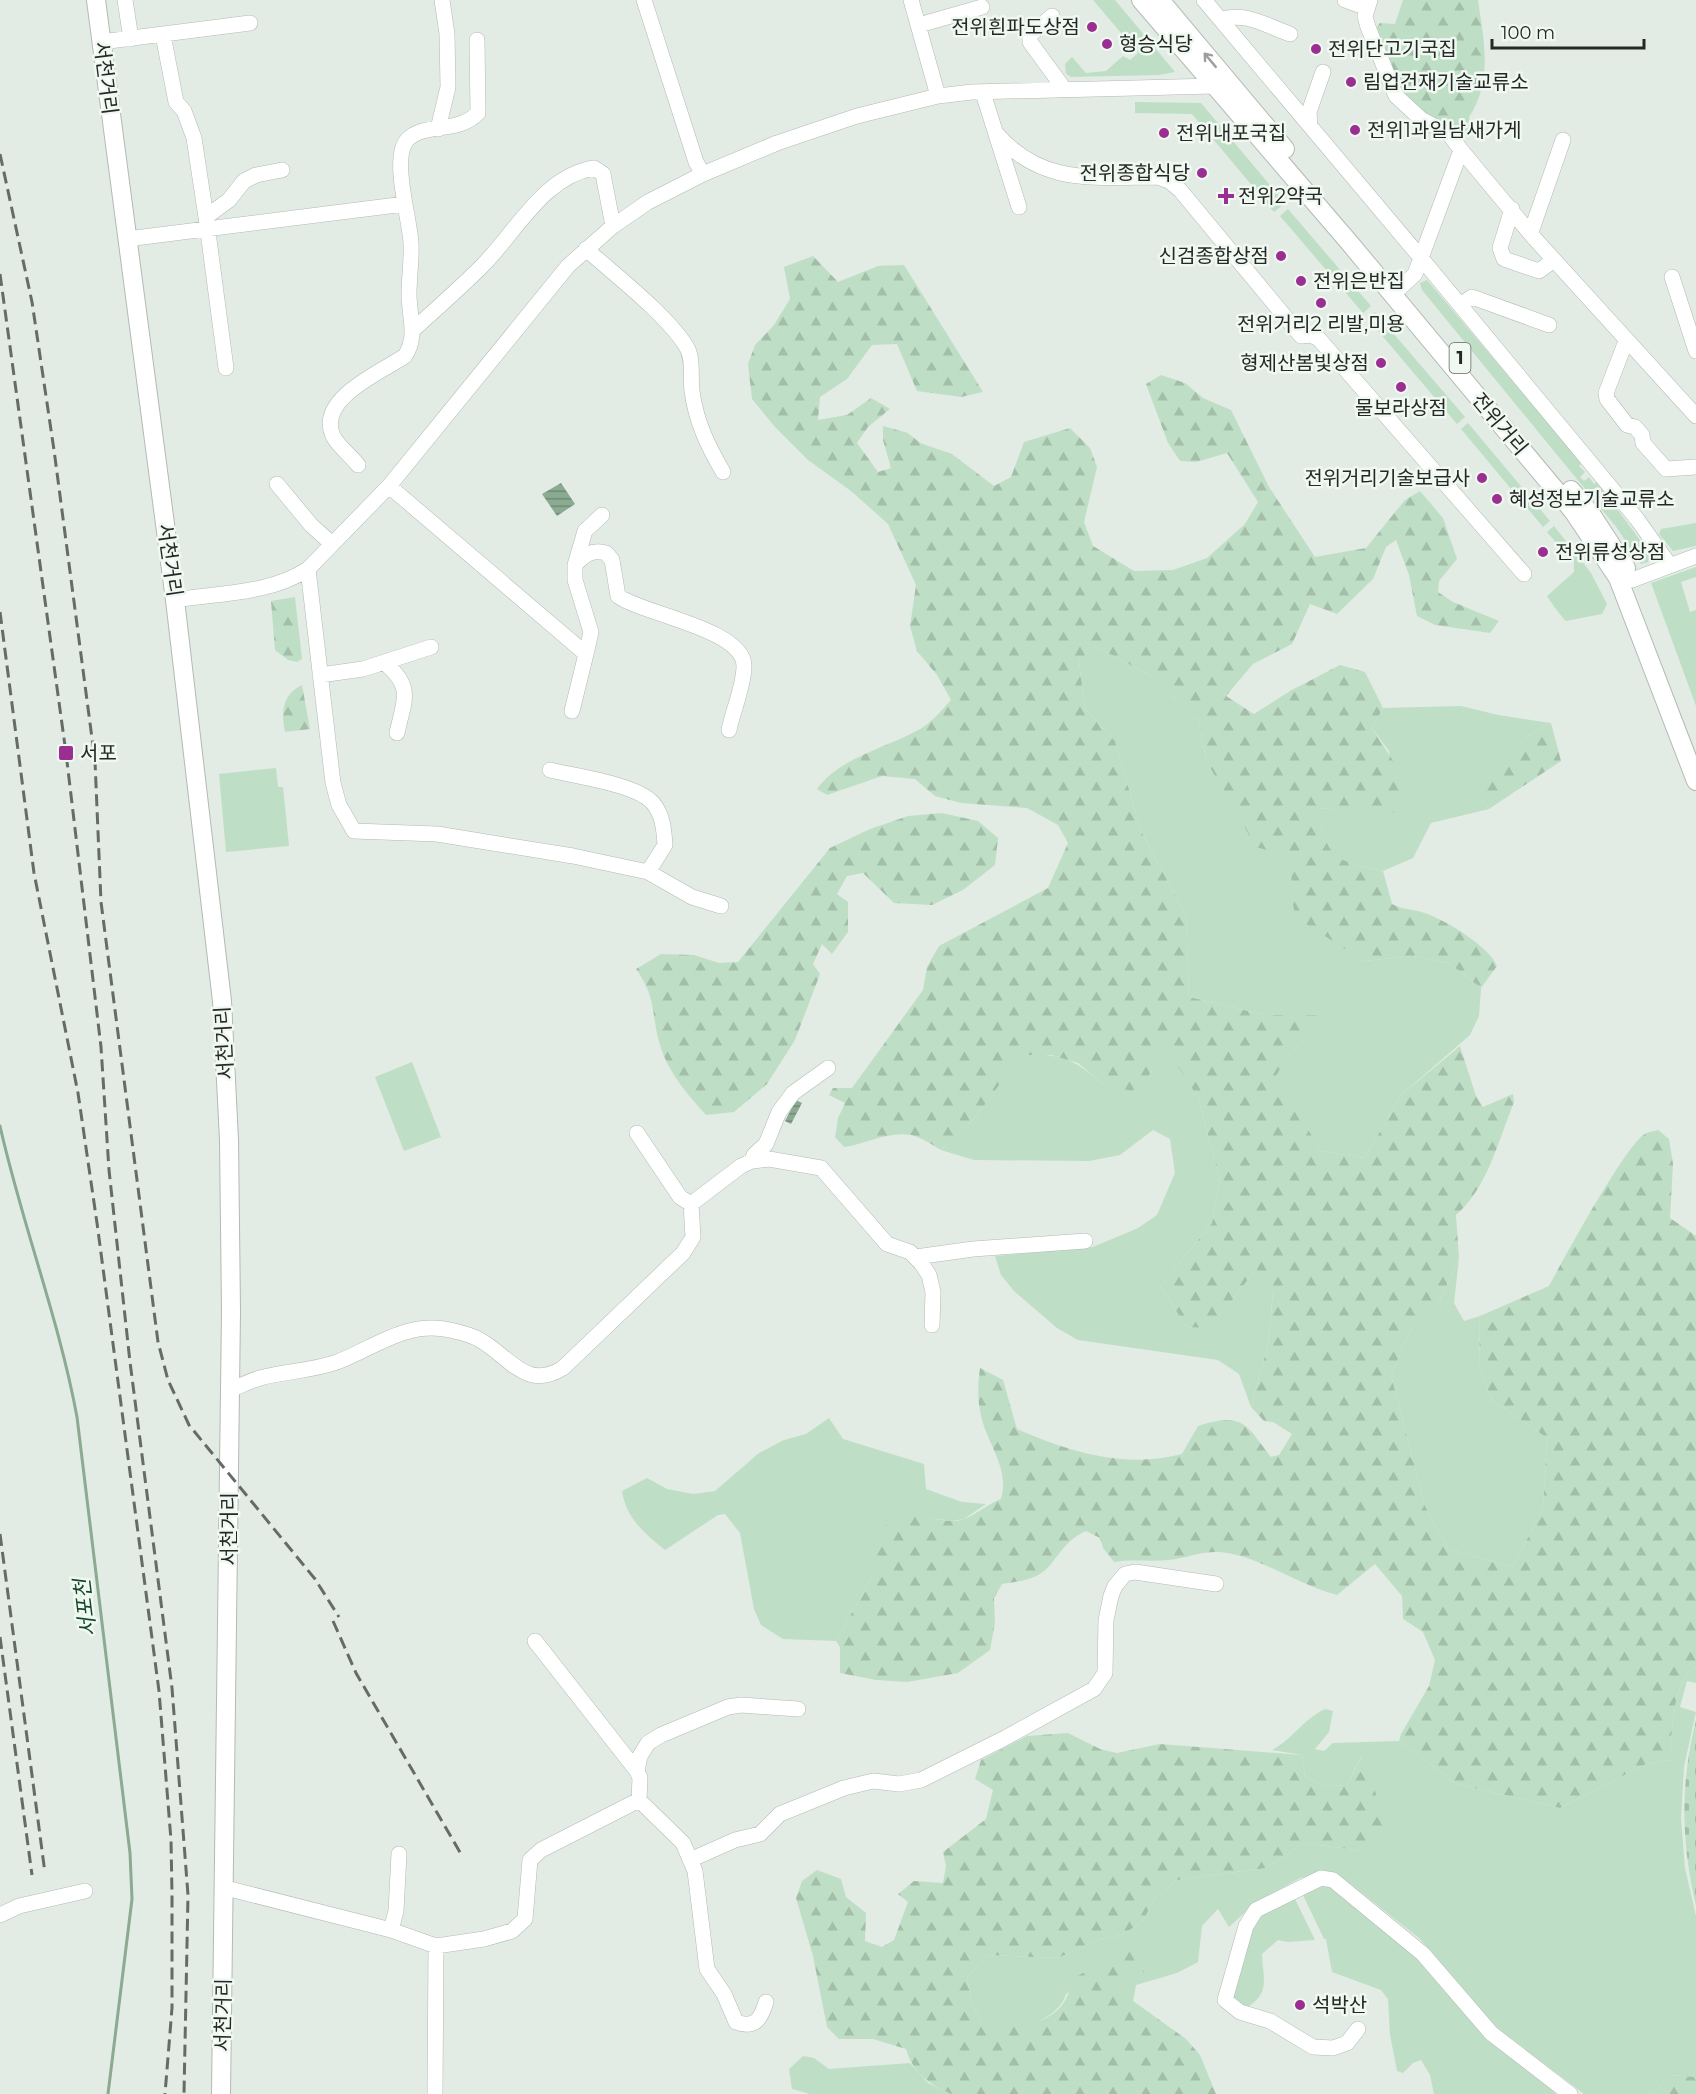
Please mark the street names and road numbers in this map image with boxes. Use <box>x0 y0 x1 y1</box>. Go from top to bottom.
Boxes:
street label: 서천거리 <box>90 40 122 116</box>
road number: 1 <box>1450 343 1470 373</box>
street label: 전위거리 <box>1467 388 1533 460</box>
street label: 서천거리 <box>153 522 187 598</box>
street label: 서천거리 <box>210 1006 238 1080</box>
street label: 서천거리 <box>217 1492 241 1566</box>
street label: 서천거리 <box>210 1978 236 2052</box>

